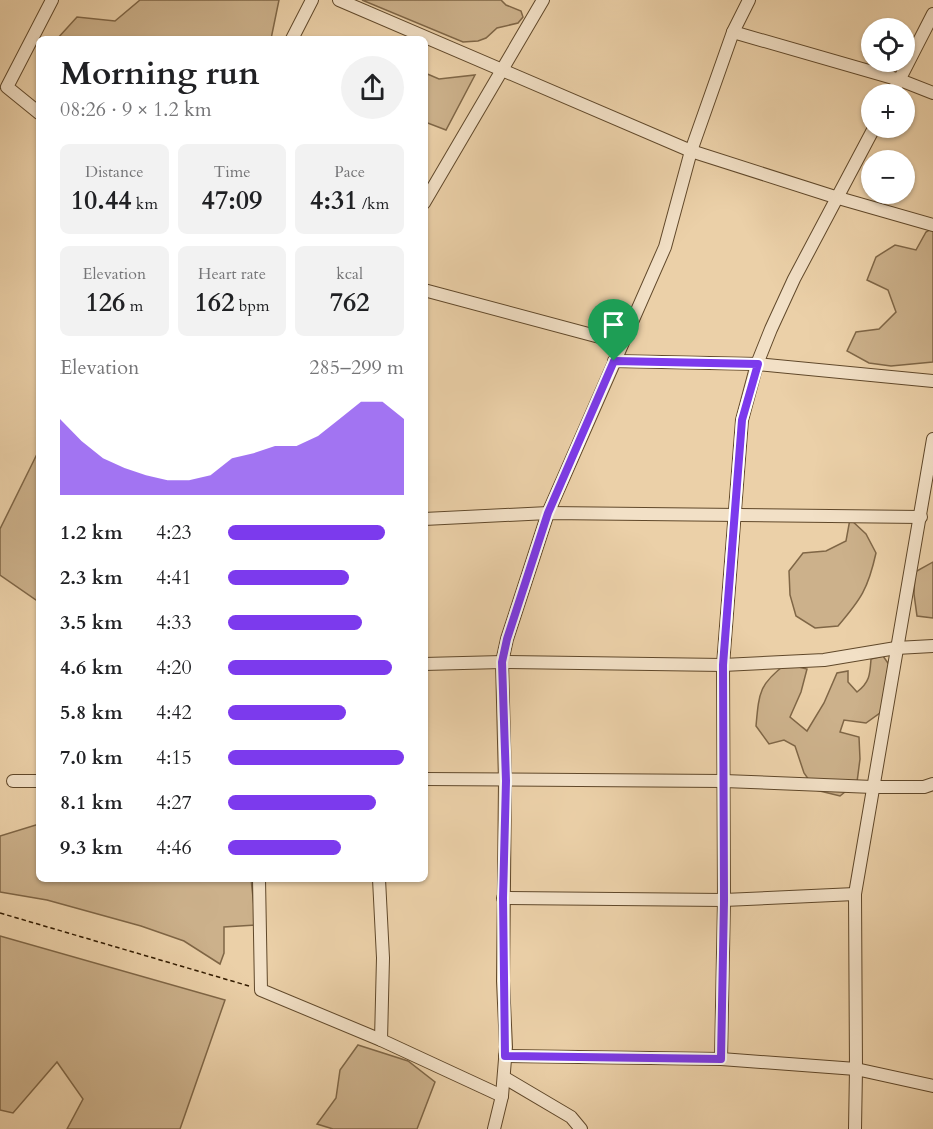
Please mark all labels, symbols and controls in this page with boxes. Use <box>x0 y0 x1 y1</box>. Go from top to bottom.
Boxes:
map controls <box>861 18 915 204</box>
button: locate <box>861 18 915 72</box>
text: Morning run <box>60 51 260 96</box>
button: share <box>341 56 404 119</box>
button: + <box>861 84 915 138</box>
text: 08:26 · 9 × 1.2 km <box>60 96 212 123</box>
button: − <box>861 150 915 204</box>
text: Distance <box>85 161 144 183</box>
text: Time <box>213 161 251 183</box>
text: Pace <box>334 161 365 183</box>
text: 10.44 <box>71 183 132 218</box>
text: 47:09 <box>202 183 262 218</box>
text: 4:31 <box>310 183 358 218</box>
text: km <box>132 193 158 215</box>
text: /km <box>358 193 389 215</box>
text: Elevation <box>83 263 146 285</box>
text: Heart rate <box>198 263 266 285</box>
text: kcal <box>336 263 363 285</box>
text: 126 <box>85 285 125 320</box>
text: 162 <box>195 285 235 320</box>
text: 762 <box>330 285 370 320</box>
text: m <box>125 295 143 317</box>
text: bpm <box>235 295 269 317</box>
pin <box>588 299 639 361</box>
icon: arrive <box>597 308 630 341</box>
text: Elevation <box>60 354 139 381</box>
text: 285–299 m <box>309 354 404 381</box>
text: 1.2 km <box>60 519 123 546</box>
text: 4:23 <box>156 519 192 546</box>
text: 2.3 km <box>60 564 123 591</box>
text: 4:41 <box>156 564 192 591</box>
text: 3.5 km <box>60 609 123 636</box>
text: 4:33 <box>156 609 192 636</box>
text: 4.6 km <box>60 654 123 681</box>
text: 4:20 <box>156 654 192 681</box>
text: 5.8 km <box>60 699 123 726</box>
text: 4:42 <box>156 699 192 726</box>
text: 7.0 km <box>60 744 123 771</box>
text: 4:15 <box>156 744 192 771</box>
text: 8.1 km <box>60 789 123 816</box>
text: 4:27 <box>156 789 192 816</box>
text: 9.3 km <box>60 834 123 861</box>
text: 4:46 <box>156 834 192 861</box>

